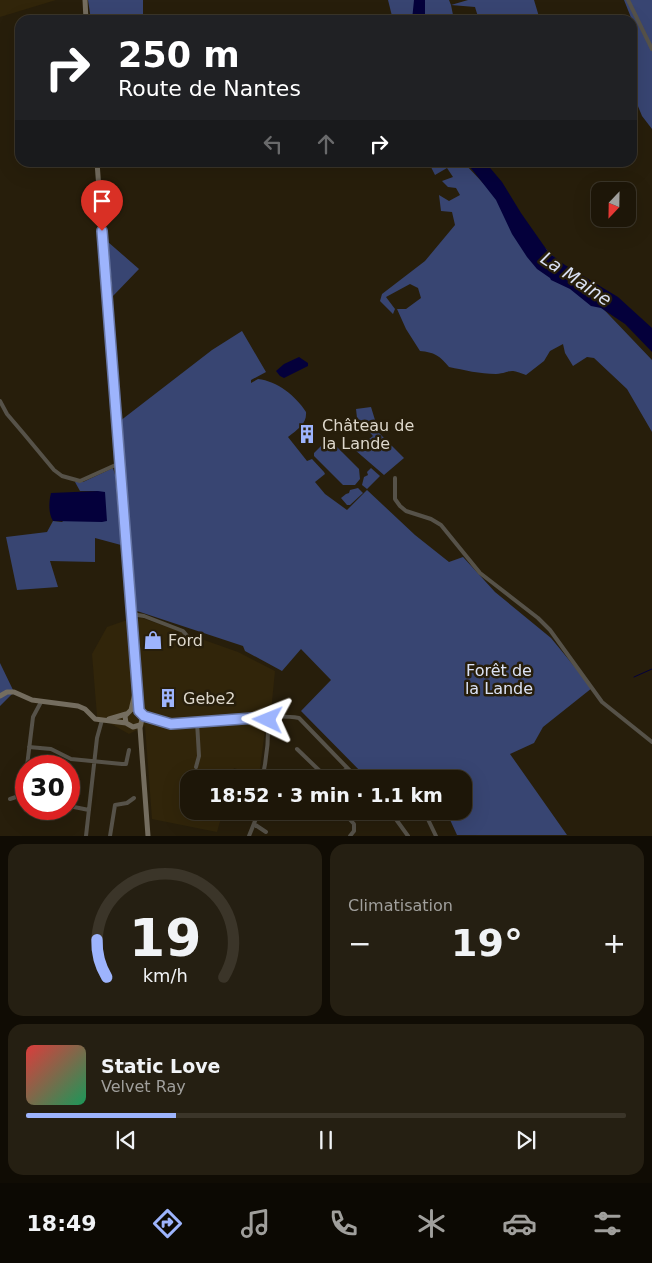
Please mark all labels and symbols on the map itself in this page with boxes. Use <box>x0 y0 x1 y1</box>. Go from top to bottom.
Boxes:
pin <box>81 180 123 231</box>
north arrow <box>591 182 636 228</box>
water label: La Maine <box>537 247 616 310</box>
place label: Château de la Lande <box>322 416 414 453</box>
building icon: Château de la Lande <box>296 423 318 445</box>
shop icon: Ford <box>142 629 164 651</box>
place label: Ford <box>168 631 203 650</box>
park label: Forêt de la Lande <box>465 661 533 698</box>
building icon: Gebe2 <box>157 687 179 709</box>
place label: Gebe2 <box>183 689 235 708</box>
position arrow <box>241 693 293 745</box>
speed limit sign: 30 <box>15 755 80 820</box>

